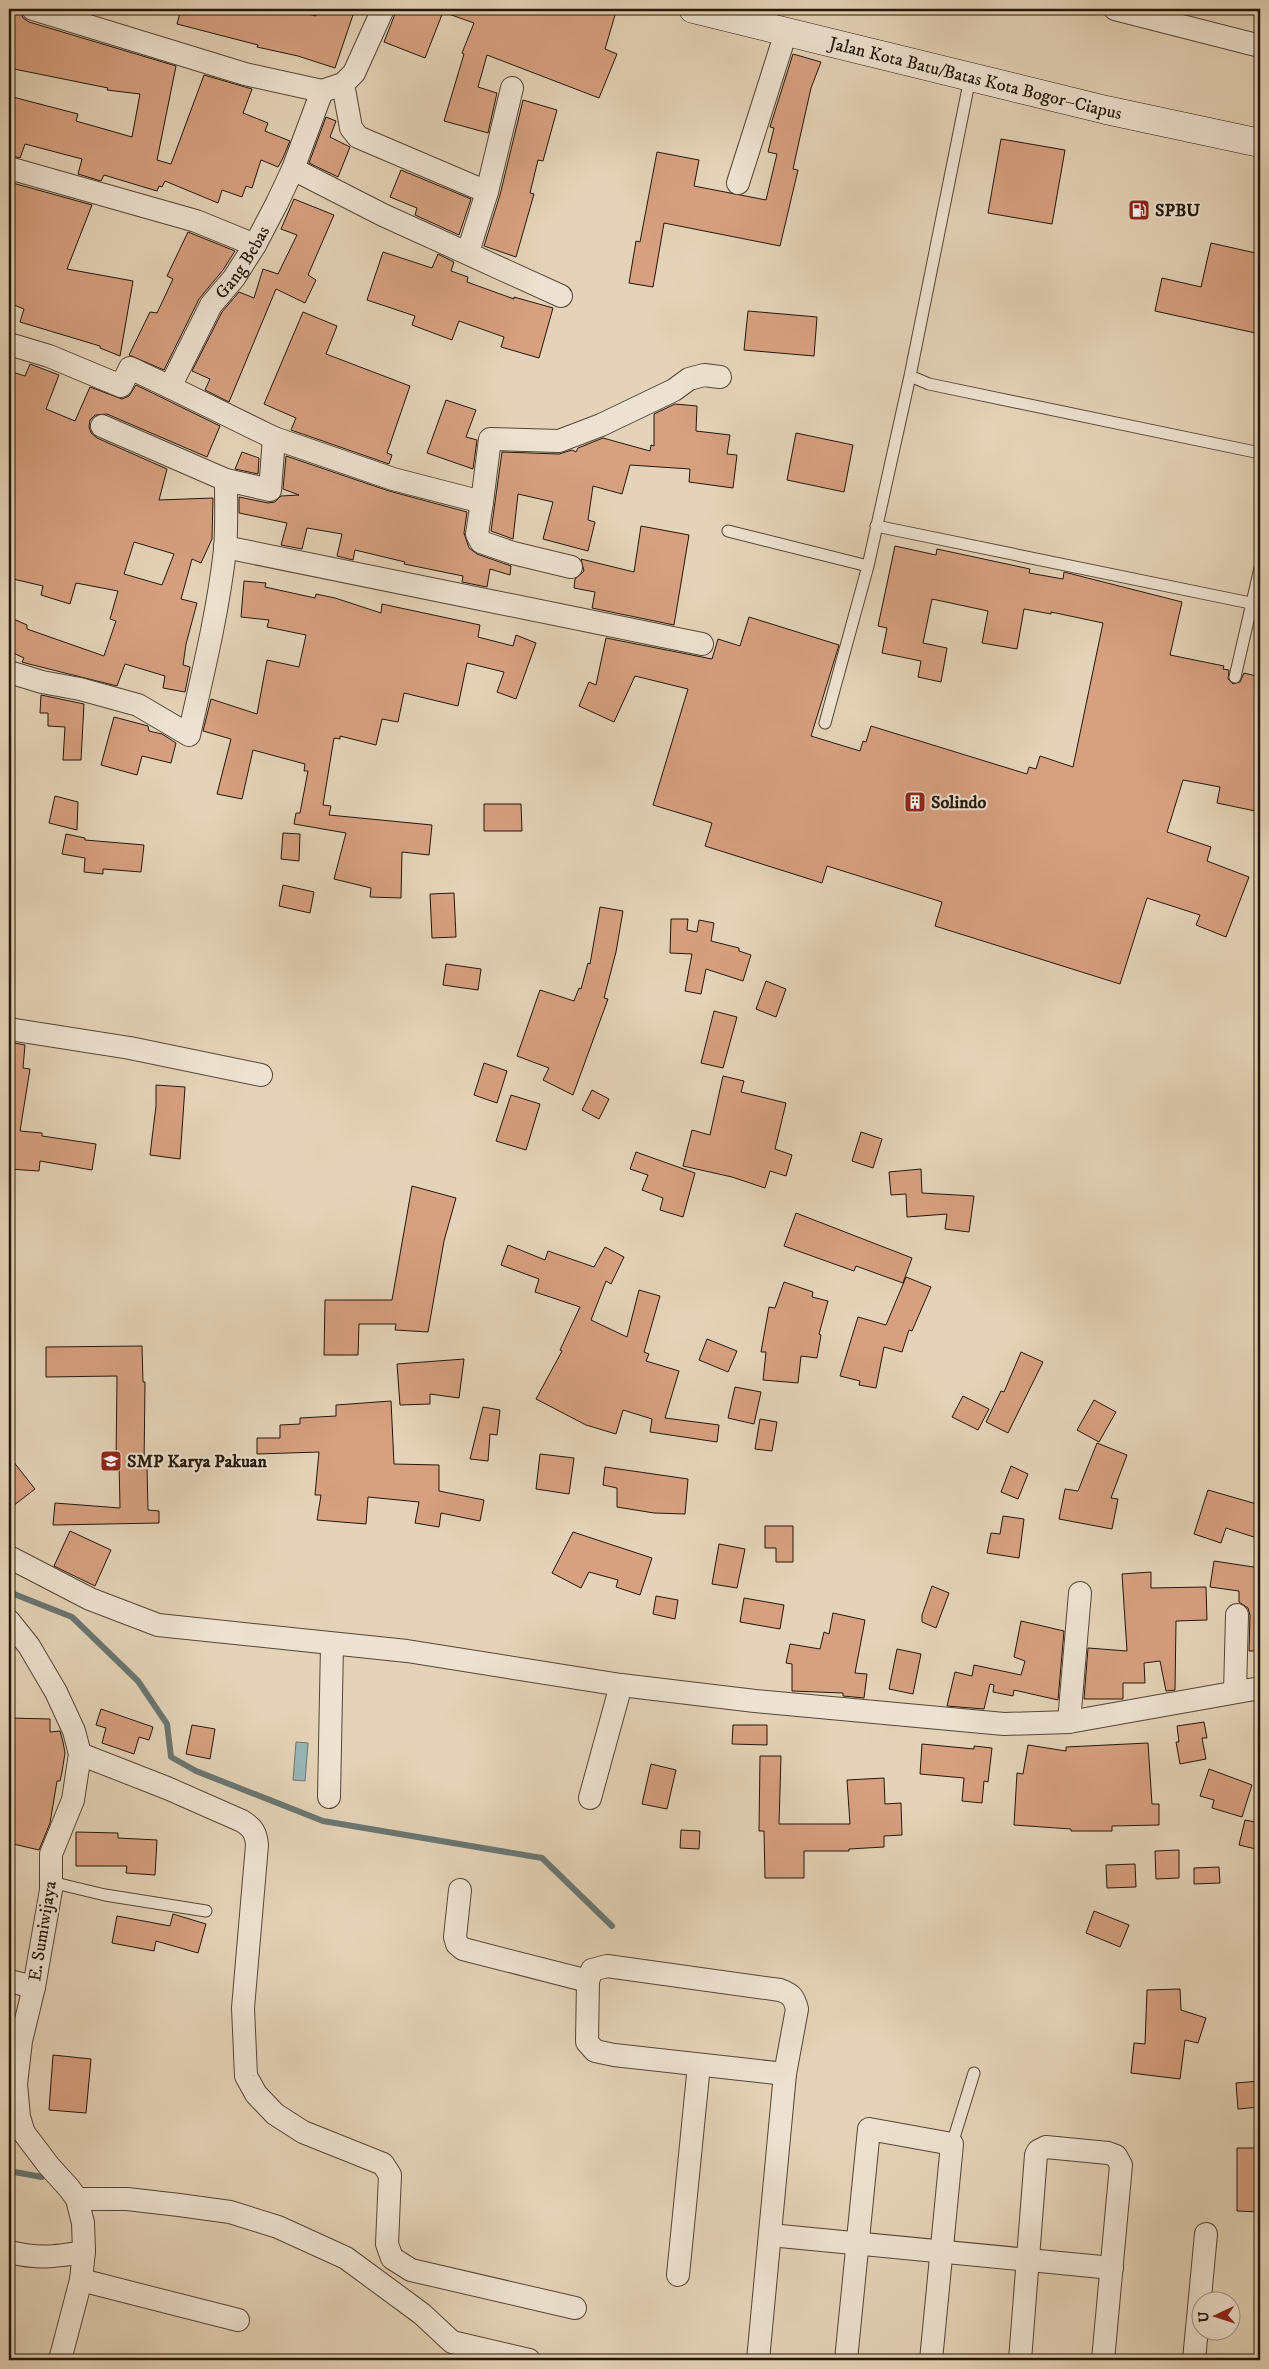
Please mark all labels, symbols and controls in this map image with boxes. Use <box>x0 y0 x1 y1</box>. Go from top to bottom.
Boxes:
street label: Jalan Kota Batu/Batas Kota Bogor–Ciapus <box>825 32 1124 125</box>
fuel station icon: SPBU <box>1127 198 1151 222</box>
place label: SPBU <box>1155 200 1200 222</box>
street label: Gang Bebas <box>211 222 275 304</box>
building icon: Solindo <box>903 790 927 814</box>
place label: Solindo <box>931 792 987 814</box>
school or university icon: SMP Karya Pakuan <box>99 1449 123 1473</box>
place label: SMP Karya Pakuan <box>127 1451 268 1473</box>
street label: E. Sumiwijaya <box>24 1879 62 1983</box>
north arrow <box>1192 2292 1242 2342</box>
text: U <box>1195 2311 1213 2323</box>

